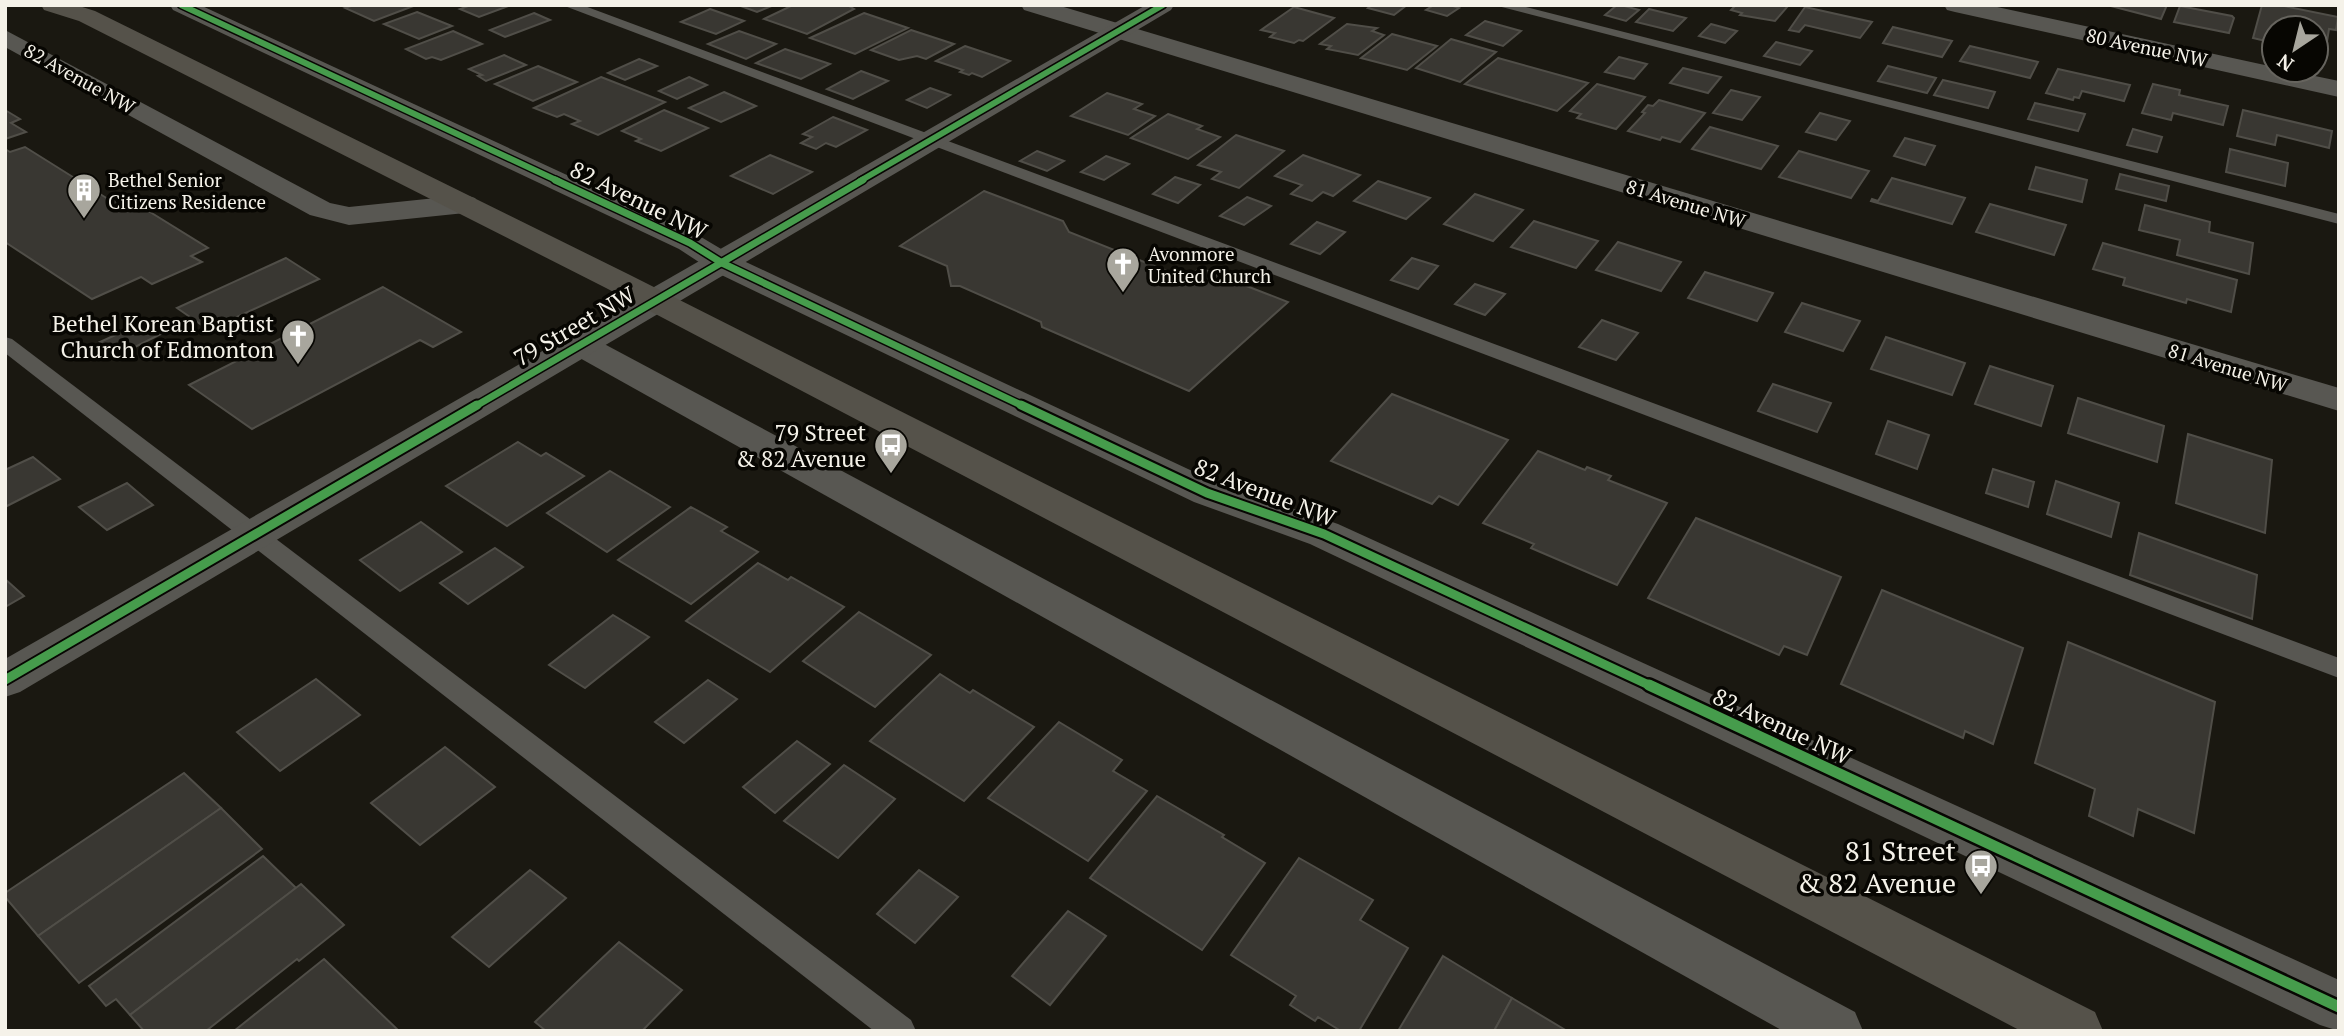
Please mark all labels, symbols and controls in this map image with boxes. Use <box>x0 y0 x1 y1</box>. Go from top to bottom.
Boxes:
north arrow <box>2260 14 2330 84</box>
street label: 80 Avenue NW <box>2084 22 2210 72</box>
street label: 82 Avenue NW <box>20 37 140 119</box>
text: N <box>2271 49 2298 78</box>
street label: 82 Avenue NW <box>565 153 713 247</box>
place label: Bethel Senior Citizens Residence <box>108 167 266 214</box>
building icon: Bethel Senior Citizens Residence <box>65 171 103 220</box>
street label: 81 Avenue NW <box>1624 173 1749 233</box>
place label: Avonmore United Church <box>1148 241 1271 288</box>
church icon: Avonmore United Church <box>1104 245 1142 294</box>
street label: 79 Street NW <box>508 278 641 373</box>
place label: Bethel Korean Baptist Church of Edmonton <box>52 308 274 365</box>
church icon: Bethel Korean Baptist Church of Edmonton <box>279 317 317 366</box>
street label: 81 Avenue NW <box>2166 337 2291 397</box>
place label: 79 Street & 82 Avenue <box>735 417 866 474</box>
bus stop icon: 79 Street & 82 Avenue <box>872 426 910 475</box>
street label: 82 Avenue NW <box>1190 451 1341 533</box>
street label: 82 Avenue NW <box>1708 680 1856 772</box>
place label: 81 Street & 82 Avenue <box>1797 832 1957 901</box>
bus stop icon: 81 Street & 82 Avenue <box>1962 847 2000 896</box>

